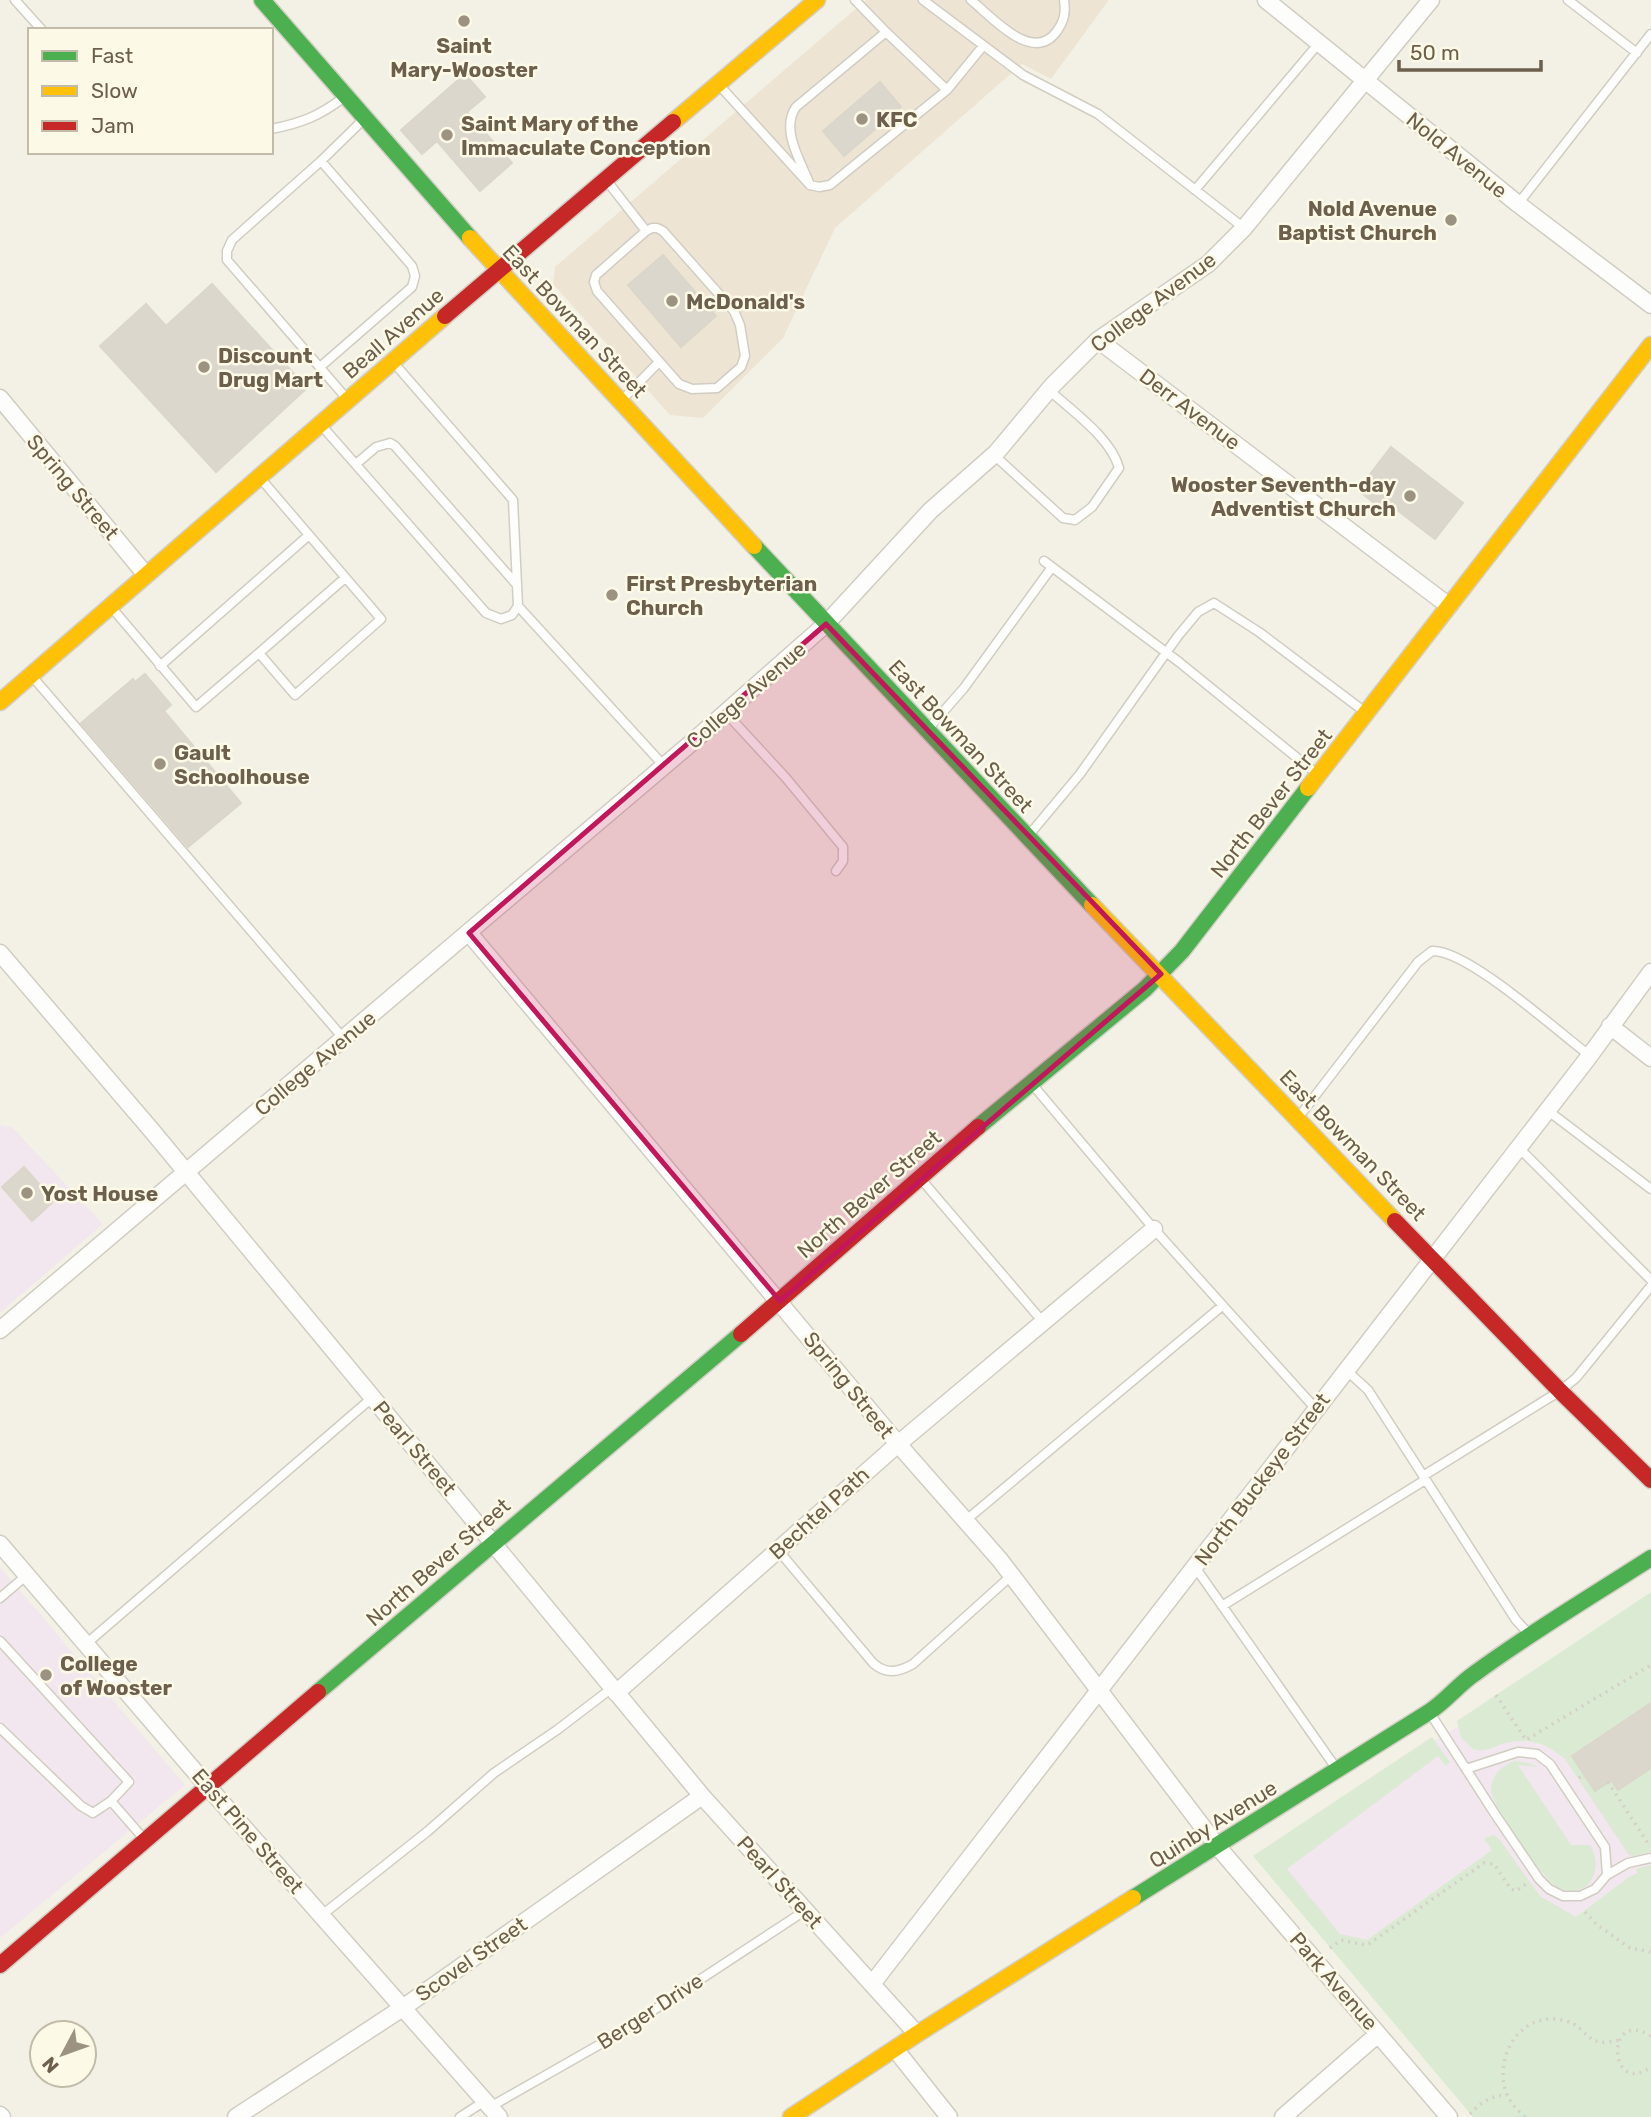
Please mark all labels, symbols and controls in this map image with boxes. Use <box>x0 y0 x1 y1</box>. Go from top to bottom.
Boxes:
marker: Saint Mary-Wooster <box>456 13 472 29</box>
legend <box>28 28 273 154</box>
scale bar <box>1399 28 1541 72</box>
place label: Saint Mary-Wooster <box>390 33 538 82</box>
text: 50 m <box>1410 40 1460 65</box>
text: Fast <box>91 43 133 68</box>
text: Slow <box>91 78 138 103</box>
place label: KFC <box>876 107 918 132</box>
street label: Nold Avenue <box>1402 107 1512 203</box>
place label: Saint Mary of the Immaculate Conception <box>461 111 711 160</box>
marker: KFC <box>854 111 870 127</box>
text: Jam <box>91 113 135 138</box>
marker: Saint Mary of the Immaculate Conception <box>439 127 455 143</box>
place label: Nold Avenue Baptist Church <box>1278 196 1437 245</box>
marker: Nold Avenue Baptist Church <box>1443 212 1459 228</box>
street label: East Bowman Street <box>498 239 652 403</box>
street label: College Avenue <box>1085 247 1221 357</box>
street label: Beall Avenue <box>337 282 449 384</box>
place label: McDonald's <box>686 289 805 314</box>
marker: McDonald's <box>664 293 680 309</box>
place label: Discount Drug Mart <box>218 343 323 392</box>
marker: Discount Drug Mart <box>196 359 212 375</box>
street label: Derr Avenue <box>1135 363 1245 455</box>
street label: Spring Street <box>22 429 124 545</box>
place label: Wooster Seventh-day Adventist Church <box>1171 472 1396 521</box>
marker: Wooster Seventh-day Adventist Church <box>1402 488 1418 504</box>
place label: First Presbyterian Church <box>626 571 817 620</box>
marker: First Presbyterian Church <box>604 587 620 603</box>
street label: College Avenue <box>681 636 811 754</box>
street label: East Bowman Street <box>884 654 1038 818</box>
street label: North Bever Street <box>1205 723 1337 883</box>
place label: Gault Schoolhouse <box>174 740 310 789</box>
marker: Gault Schoolhouse <box>152 756 168 772</box>
street label: College Avenue <box>249 1005 381 1121</box>
street label: East Bowman Street <box>1275 1064 1431 1226</box>
street label: North Bever Street <box>792 1125 946 1263</box>
place label: Yost House <box>41 1181 158 1206</box>
marker: Yost House <box>19 1185 35 1201</box>
street label: Spring Street <box>798 1327 900 1443</box>
street label: North Buckeye Street <box>1189 1388 1335 1570</box>
street label: Pearl Street <box>368 1396 462 1500</box>
street label: Bechtel Path <box>764 1462 874 1564</box>
street label: North Bever Street <box>361 1493 515 1631</box>
place label: College of Wooster <box>60 1651 172 1700</box>
marker: College of Wooster <box>38 1667 54 1683</box>
street label: East Pine Street <box>187 1763 309 1899</box>
street label: Quinby Avenue <box>1144 1775 1282 1873</box>
street label: Pearl Street <box>732 1831 828 1933</box>
street label: Scovel Street <box>410 1911 532 2007</box>
street label: Park Avenue <box>1285 1927 1383 2035</box>
street label: Berger Drive <box>592 1968 708 2054</box>
north arrow <box>28 2019 98 2089</box>
text: N <box>37 2052 64 2078</box>

